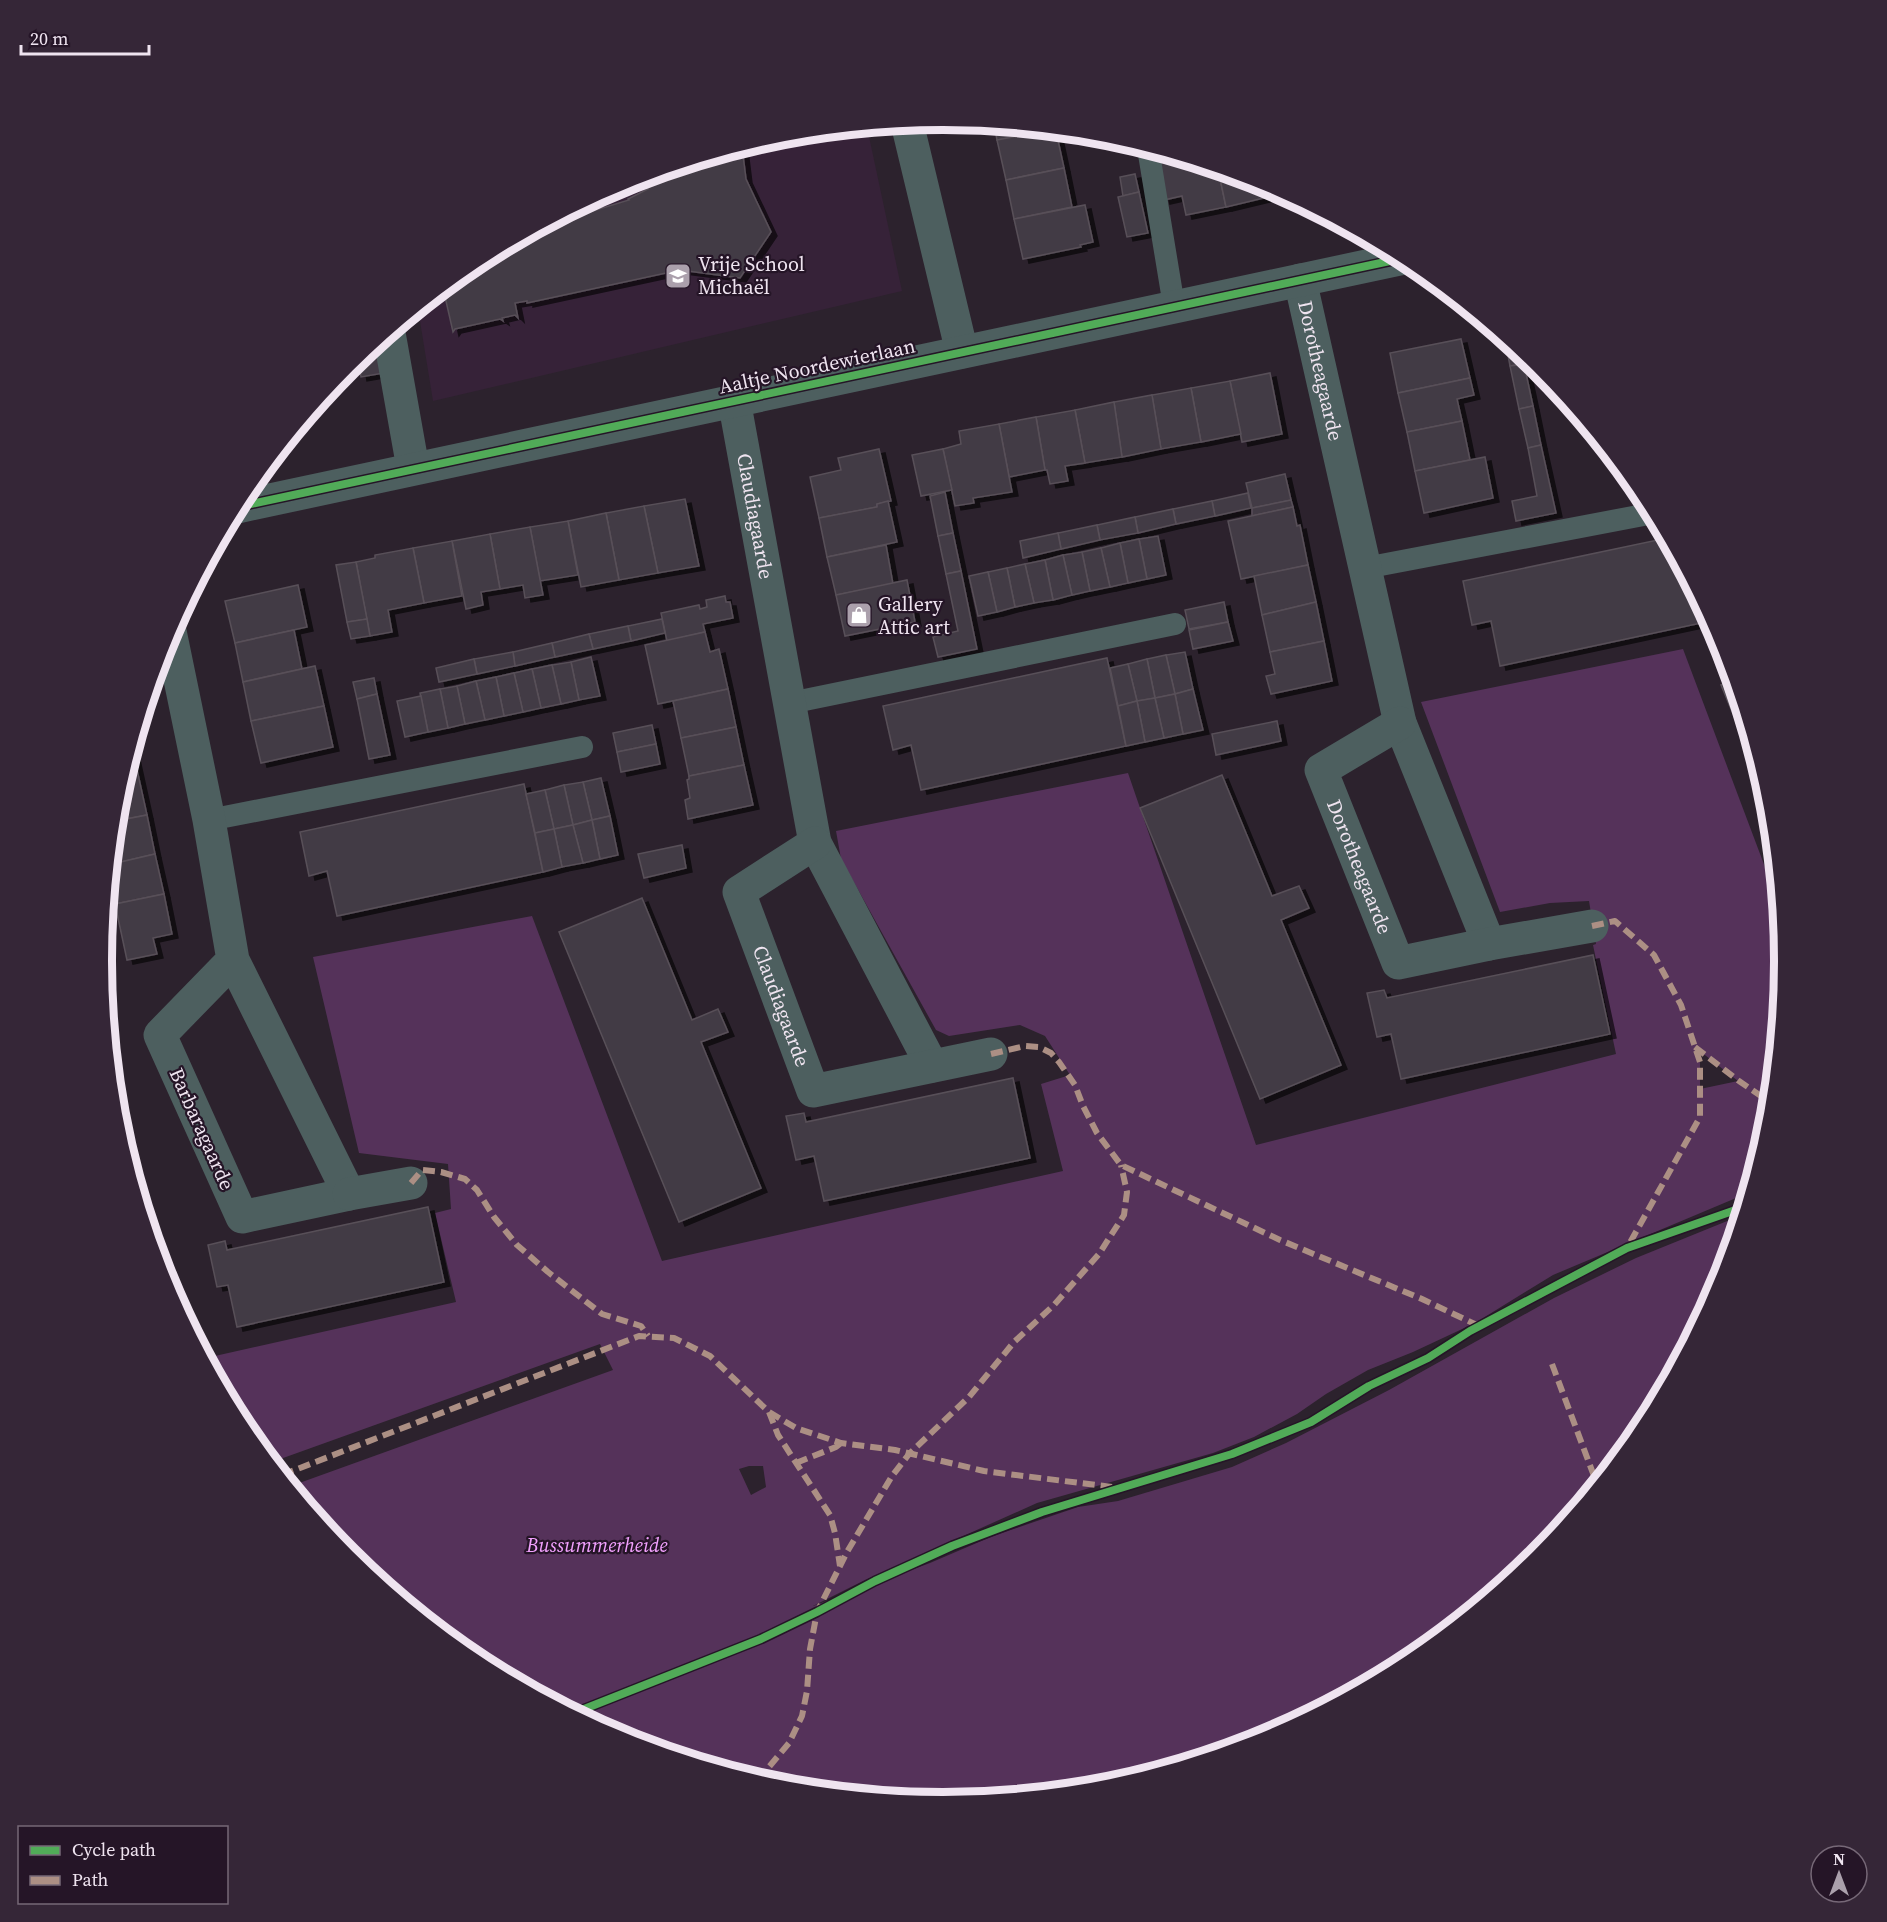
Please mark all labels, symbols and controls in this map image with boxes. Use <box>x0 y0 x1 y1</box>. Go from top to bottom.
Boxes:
scale bar <box>21 18 148 56</box>
text: 20 m <box>30 26 68 51</box>
place label: Vrije School Michaël <box>698 250 805 301</box>
school or university icon: Vrije School Michaël <box>663 261 693 291</box>
street label: Dorotheagaarde <box>1291 298 1350 443</box>
street label: Aaltje Noordewierlaan <box>716 332 918 400</box>
street label: Claudiagaarde <box>730 451 780 581</box>
place label: Gallery Attic art <box>878 590 950 641</box>
shop icon: Gallery Attic art <box>844 600 874 630</box>
street label: Dorotheagaarde <box>1320 795 1399 938</box>
street label: Claudiagaarde <box>746 941 817 1071</box>
street label: Barbaragaarde <box>163 1064 241 1194</box>
park label: Bussummerheide <box>525 1531 668 1559</box>
legend <box>18 1826 228 1904</box>
text: Cycle path <box>72 1837 156 1862</box>
north arrow <box>1809 1844 1869 1904</box>
text: N <box>1833 1848 1845 1870</box>
text: Path <box>72 1867 109 1892</box>

